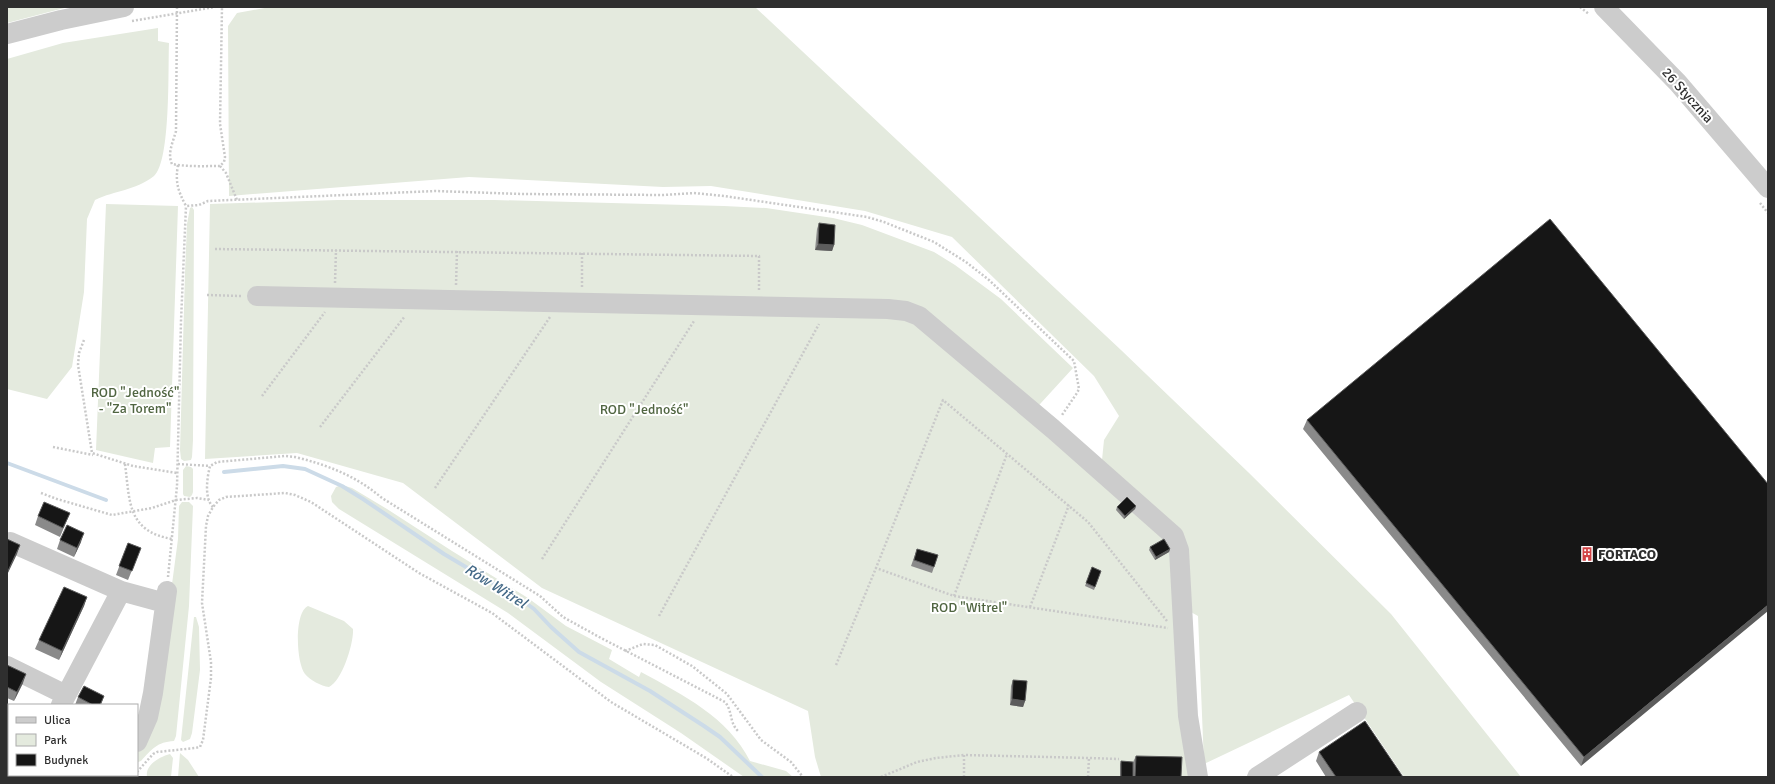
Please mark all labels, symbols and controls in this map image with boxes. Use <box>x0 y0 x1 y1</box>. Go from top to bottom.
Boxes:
street label: 26 Stycznia <box>1658 64 1717 127</box>
park label: ROD "Jedność" - "Za Torem" <box>91 384 179 417</box>
park label: ROD "Jedność" <box>600 401 688 418</box>
building icon: FORTACO <box>1579 546 1595 562</box>
place label: FORTACO <box>1598 546 1656 563</box>
water label: Rów Witrel <box>462 560 532 613</box>
park label: ROD "Witrel" <box>931 599 1007 616</box>
legend <box>8 704 138 776</box>
text: Ulica <box>44 713 71 728</box>
text: Park <box>44 733 67 748</box>
text: Budynek <box>44 753 88 768</box>

